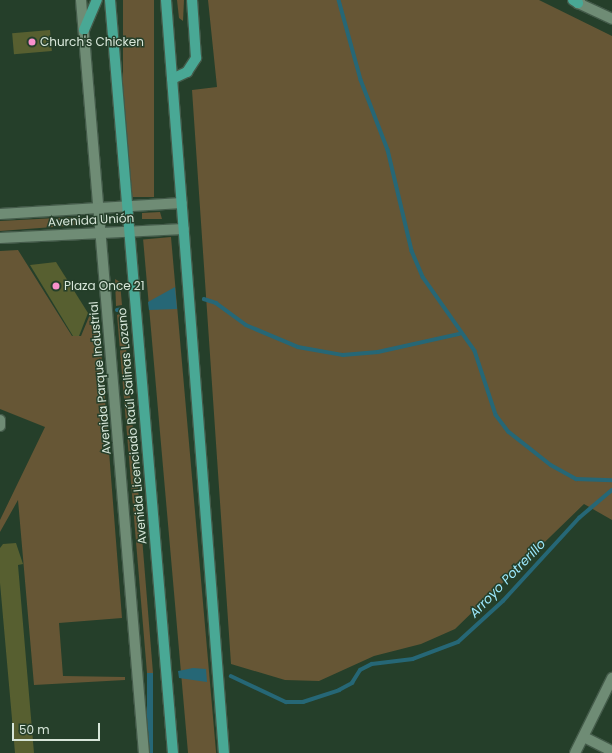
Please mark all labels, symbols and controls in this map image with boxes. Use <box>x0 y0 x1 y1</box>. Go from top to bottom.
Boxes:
place label: Church's Chicken <box>40 35 144 49</box>
marker: Church's Chicken <box>27 37 37 47</box>
street label: Avenida Unión <box>47 211 135 229</box>
place label: Plaza Once 21 <box>64 279 145 293</box>
marker: Plaza Once 21 <box>51 281 61 291</box>
street label: Avenida Parque Industrial <box>86 301 114 455</box>
street label: Avenida Licenciado Raúl Salinas Lozano <box>114 307 150 545</box>
water label: Arroyo Potrerillo <box>467 537 549 621</box>
scale bar <box>14 715 102 741</box>
text: 50 m <box>19 721 50 738</box>

